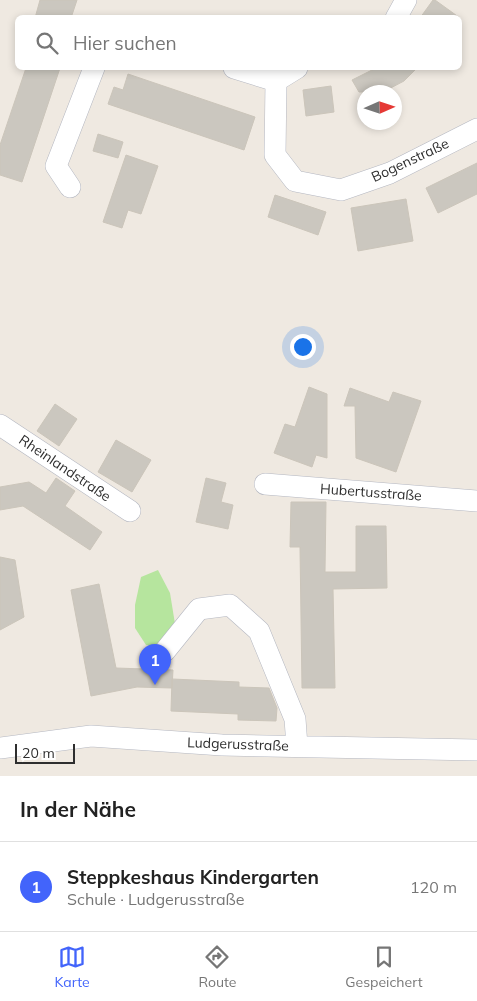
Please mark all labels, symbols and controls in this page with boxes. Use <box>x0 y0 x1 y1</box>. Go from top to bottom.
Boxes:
search box <box>15 15 462 70</box>
icon: search <box>33 29 61 57</box>
text: Hier suchen <box>73 31 177 55</box>
north arrow <box>357 85 402 130</box>
street label: Bogenstraße <box>368 134 452 186</box>
your location <box>290 334 316 360</box>
street label: Rheinlandstraße <box>16 431 114 505</box>
street label: Hubertusstraße <box>320 479 422 505</box>
pin: 1 <box>139 644 171 685</box>
street label: Ludgerusstraße <box>187 733 289 755</box>
scale bar <box>15 741 75 764</box>
text: 20 m <box>22 744 55 762</box>
text: In der Nähe <box>20 796 136 822</box>
text: Steppkeshaus Kindergarten <box>67 865 319 889</box>
text: 1 <box>31 877 41 897</box>
text: 120 m <box>410 877 457 897</box>
text: Schule · Ludgerusstraße <box>67 889 244 909</box>
tab: Karte <box>54 943 90 991</box>
tab: Route <box>198 943 236 991</box>
tab: Gespeichert <box>345 943 423 991</box>

